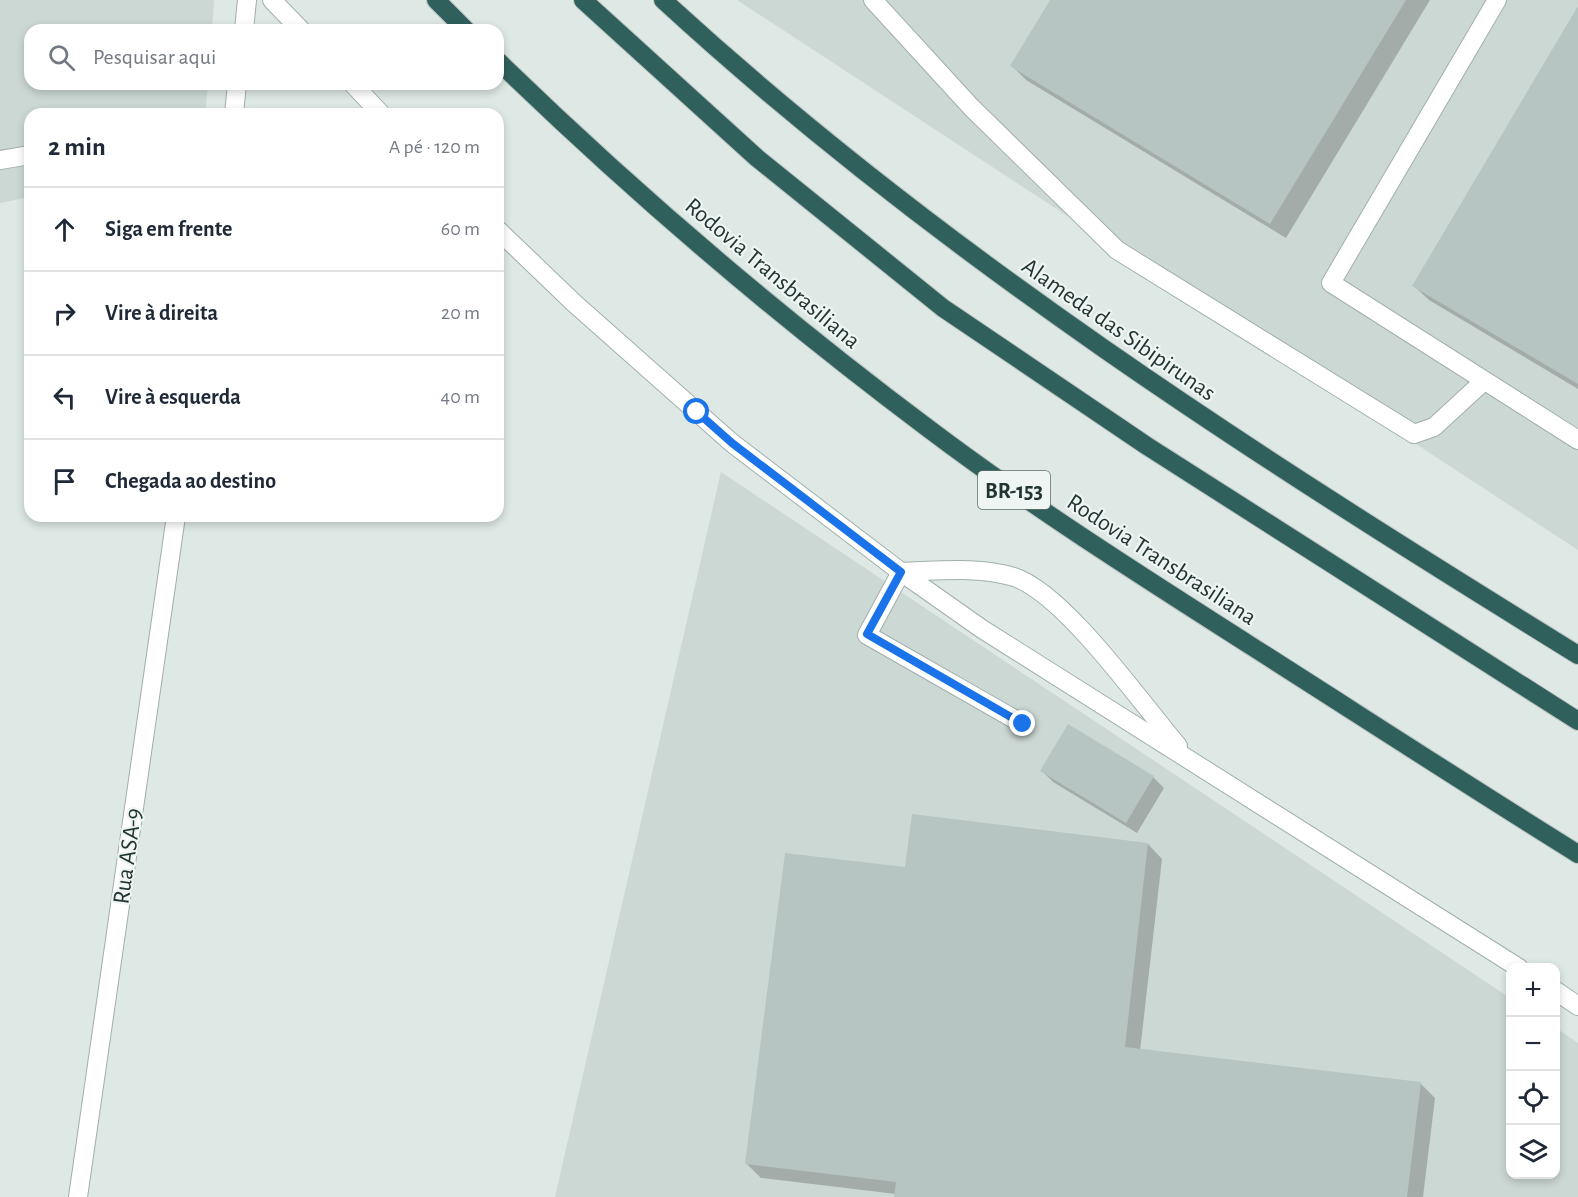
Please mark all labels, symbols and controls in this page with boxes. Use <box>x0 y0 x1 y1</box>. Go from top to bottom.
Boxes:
search box <box>24 24 504 90</box>
icon: search <box>45 41 78 74</box>
text: Pesquisar aqui <box>93 46 216 68</box>
text: 2 min <box>48 134 106 160</box>
text: A pé · 120 m <box>389 137 480 157</box>
street label: Rodovia Transbrasiliana <box>680 194 864 354</box>
icon: ahead <box>48 213 81 246</box>
text: Siga em frente <box>105 218 232 240</box>
text: 60 m <box>441 219 480 239</box>
street label: Alameda das Sibipirunas <box>1017 254 1220 406</box>
icon: right <box>48 297 81 330</box>
text: Vire à direita <box>105 302 218 324</box>
text: 20 m <box>441 303 480 323</box>
icon: left <box>48 381 81 414</box>
text: Vire à esquerda <box>105 386 241 408</box>
text: 40 m <box>441 387 480 407</box>
route start <box>683 398 709 424</box>
icon: arrive <box>48 465 81 498</box>
text: Chegada ao destino <box>105 470 276 492</box>
road number: BR-153 <box>978 471 1050 509</box>
street label: Rodovia Transbrasiliana <box>1062 490 1260 630</box>
route end <box>1009 710 1035 736</box>
street label: Rua ASA-9 <box>109 807 147 906</box>
map controls <box>1506 963 1560 1179</box>
button: + <box>1506 963 1560 1017</box>
button: − <box>1506 1017 1560 1071</box>
button: locate <box>1506 1071 1560 1125</box>
button: layers <box>1506 1125 1560 1179</box>

